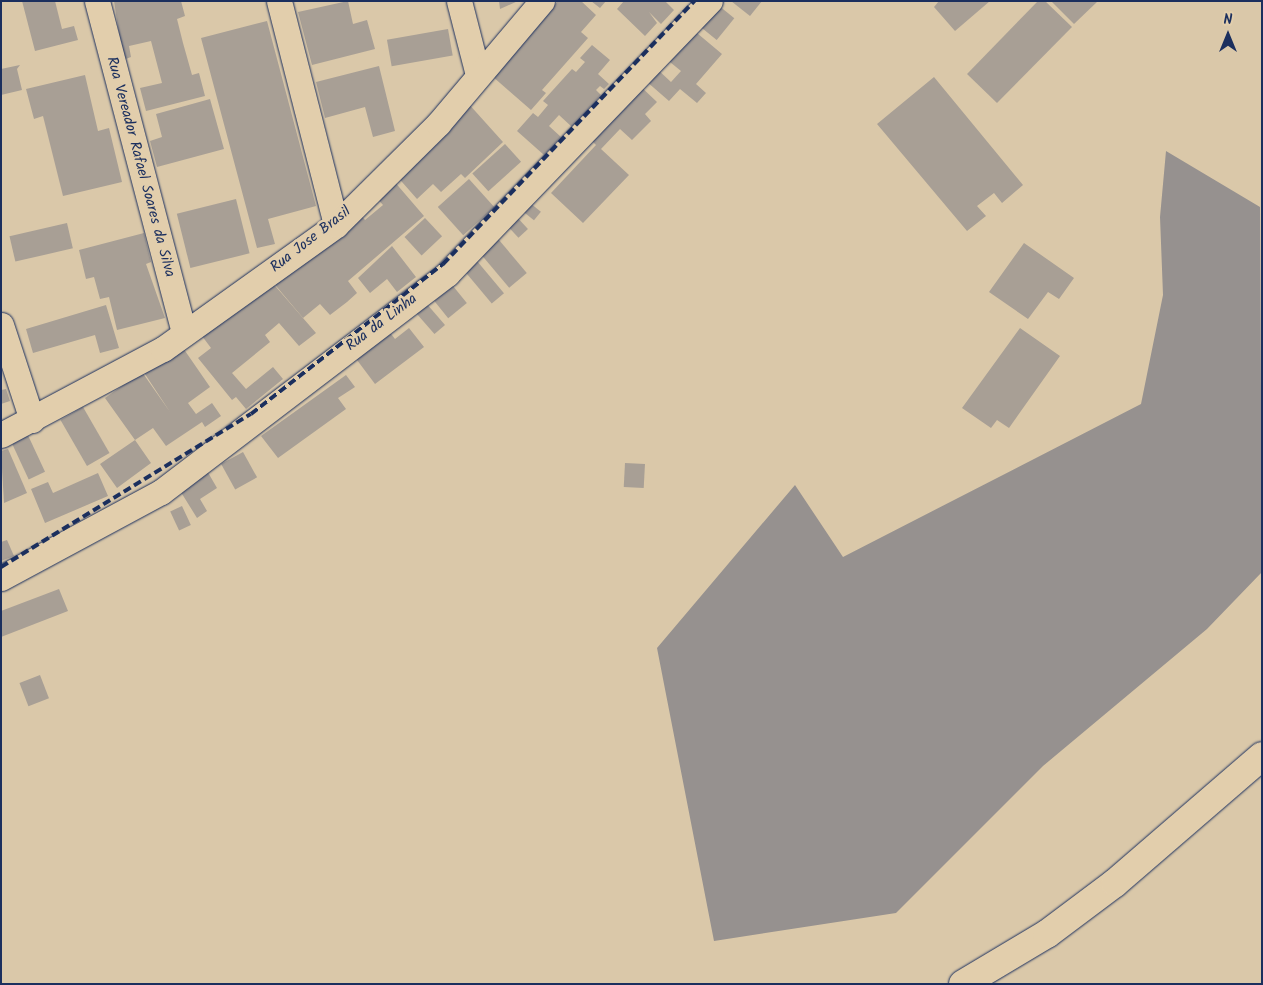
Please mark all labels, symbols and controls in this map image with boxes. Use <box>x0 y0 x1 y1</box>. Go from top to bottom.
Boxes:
text: N <box>1224 9 1232 31</box>
north arrow <box>1203 10 1253 60</box>
street label: Rua Vereador Rafael Soares da Silva <box>102 55 178 279</box>
street label: Rua Jose Brasil <box>267 203 355 277</box>
street label: Rua da Linha <box>343 290 421 356</box>

